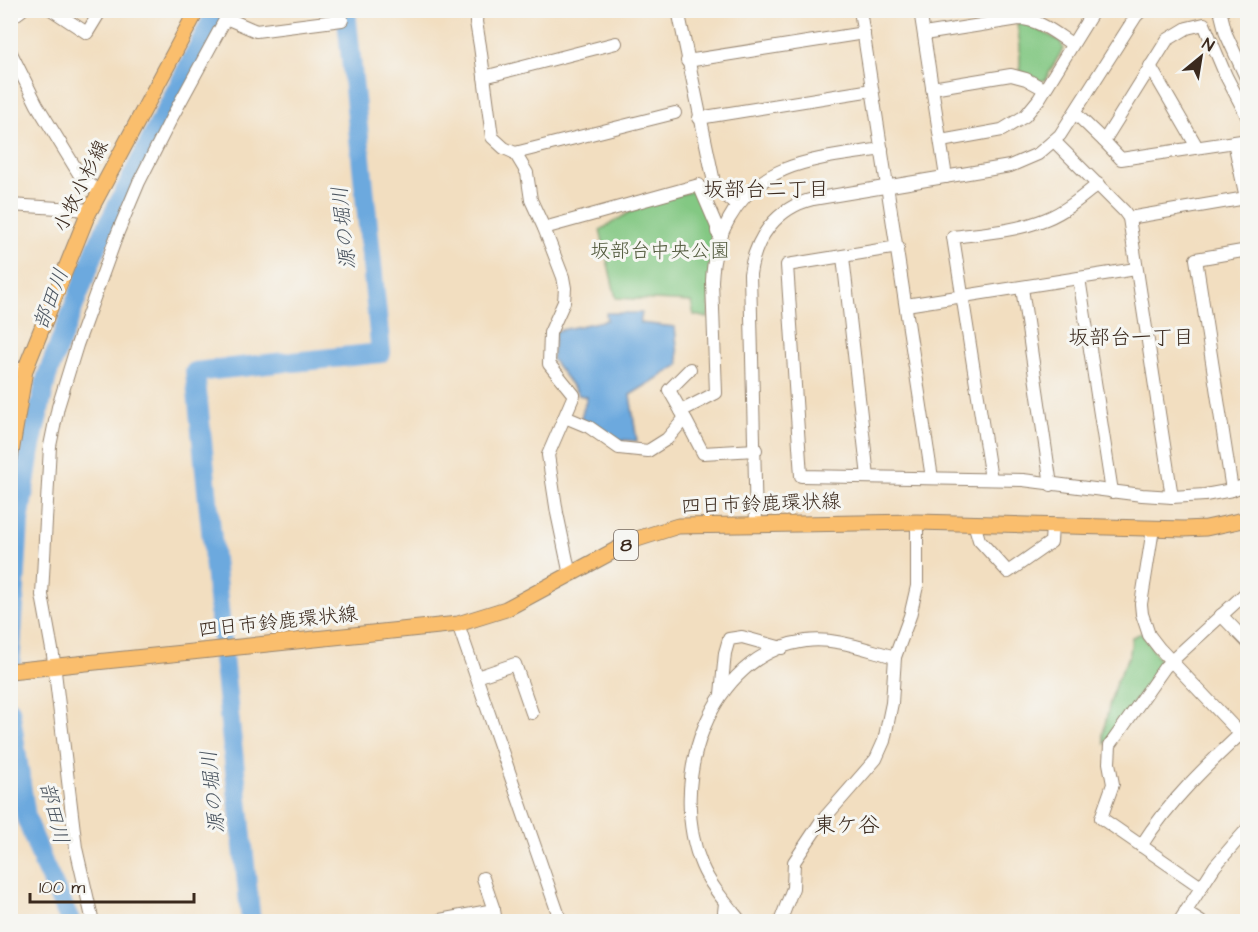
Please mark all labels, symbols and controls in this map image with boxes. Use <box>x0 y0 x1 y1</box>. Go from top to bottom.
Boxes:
north arrow <box>1171 27 1231 87</box>
text: N <box>1198 33 1218 57</box>
street label: 小牧小杉線 <box>46 135 116 237</box>
district label: 坂部台二丁目 <box>703 175 829 204</box>
water label: 源の堀川 <box>325 185 363 271</box>
park label: 坂部台中央公園 <box>590 237 730 265</box>
water label: 部田川 <box>26 264 76 334</box>
district label: 坂部台一丁目 <box>1068 323 1194 352</box>
street label: 四日市鈴鹿環状線 <box>681 487 841 521</box>
road number: 8 <box>614 530 638 560</box>
street label: 四日市鈴鹿環状線 <box>197 600 359 644</box>
water label: 源の堀川 <box>194 749 232 835</box>
water label: 部田川 <box>32 779 76 847</box>
district label: 東ケ谷 <box>814 810 880 841</box>
scale bar <box>30 866 194 904</box>
text: 100 m <box>39 875 85 900</box>

